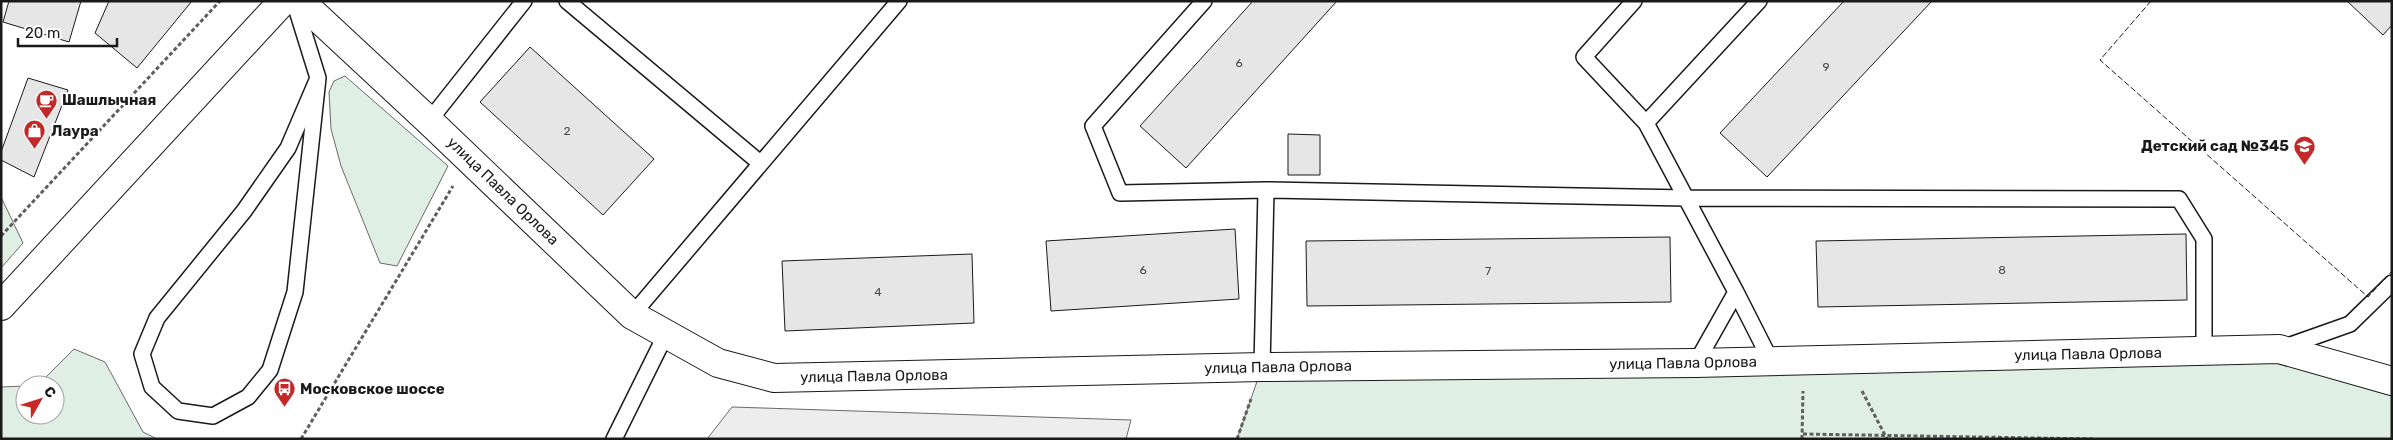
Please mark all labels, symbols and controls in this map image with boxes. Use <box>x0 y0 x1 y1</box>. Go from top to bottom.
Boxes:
scale bar <box>18 15 116 47</box>
text: 20 m <box>25 24 60 42</box>
house number: 6 <box>1235 56 1243 70</box>
house number: 9 <box>1822 60 1830 74</box>
cafe icon: Шашлычная <box>34 88 58 119</box>
place label: Шашлычная <box>62 91 156 109</box>
shop icon: Лаура <box>23 119 47 150</box>
place label: Лаура <box>51 122 99 140</box>
house number: 2 <box>563 124 571 138</box>
street label: улица Павла Орлова <box>444 133 562 249</box>
school or university icon: Детский сад №345 <box>2293 134 2317 165</box>
place label: Детский сад №345 <box>2141 137 2289 155</box>
house number: 6 <box>1139 263 1147 277</box>
house number: 8 <box>1998 263 2006 277</box>
house number: 7 <box>1485 264 1491 278</box>
house number: 4 <box>874 285 882 299</box>
street label: улица Павла Орлова <box>2014 344 2162 364</box>
street label: улица Павла Орлова <box>1609 353 1757 373</box>
street label: улица Павла Орлова <box>1204 357 1352 377</box>
street label: улица Павла Орлова <box>800 366 948 386</box>
north arrow <box>15 375 65 425</box>
bus stop icon: Московское шоссе <box>272 377 296 408</box>
place label: Московское шоссе <box>300 380 445 398</box>
text: С <box>40 383 60 401</box>

